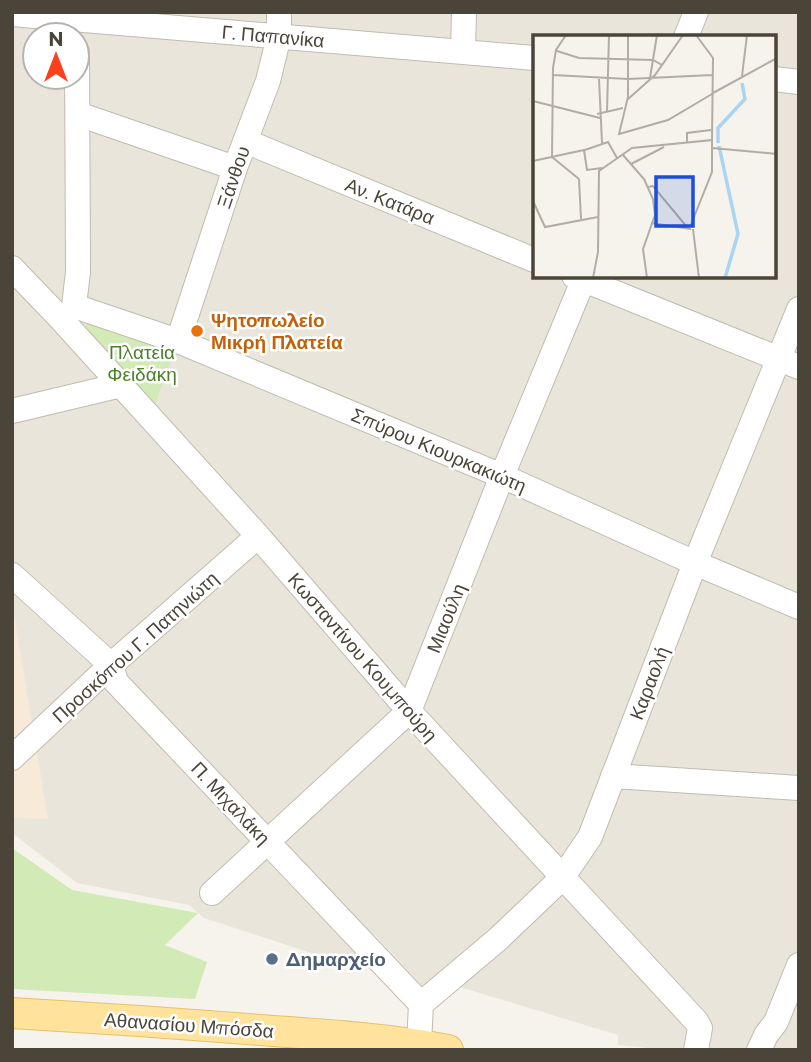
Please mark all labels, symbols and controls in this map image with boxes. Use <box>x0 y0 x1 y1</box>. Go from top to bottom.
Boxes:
north arrow <box>21 21 91 91</box>
street label: Γ. Παπανίκα <box>221 21 325 52</box>
text: N <box>48 28 64 51</box>
inset map <box>533 35 776 278</box>
street label: Ξάνθου <box>212 143 255 211</box>
street label: Αν. Κατάρα <box>342 173 438 230</box>
place label: Ψητοπωλείο Μικρή Πλατεία <box>211 309 343 354</box>
marker: Ψητοπωλείο Μικρή Πλατεία <box>189 323 205 339</box>
park label: Πλατεία Φειδάκη <box>107 341 177 386</box>
street label: Σπύρου Κιουρκακιώτη <box>348 403 530 498</box>
street label: Προσκόπου Γ. Πατηνιώτη <box>48 567 223 728</box>
street label: Κωσταντίνου Κουμπούρη <box>283 568 442 746</box>
street label: Μιαούλη <box>422 580 471 656</box>
street label: Καραολή <box>625 643 674 723</box>
street label: Π. Μιχαλάκη <box>186 757 275 850</box>
place label: Δημαρχείο <box>285 948 386 971</box>
marker: Δημαρχείο <box>264 951 280 967</box>
street label: Αθανασίου Μπόσδα <box>103 1008 275 1043</box>

